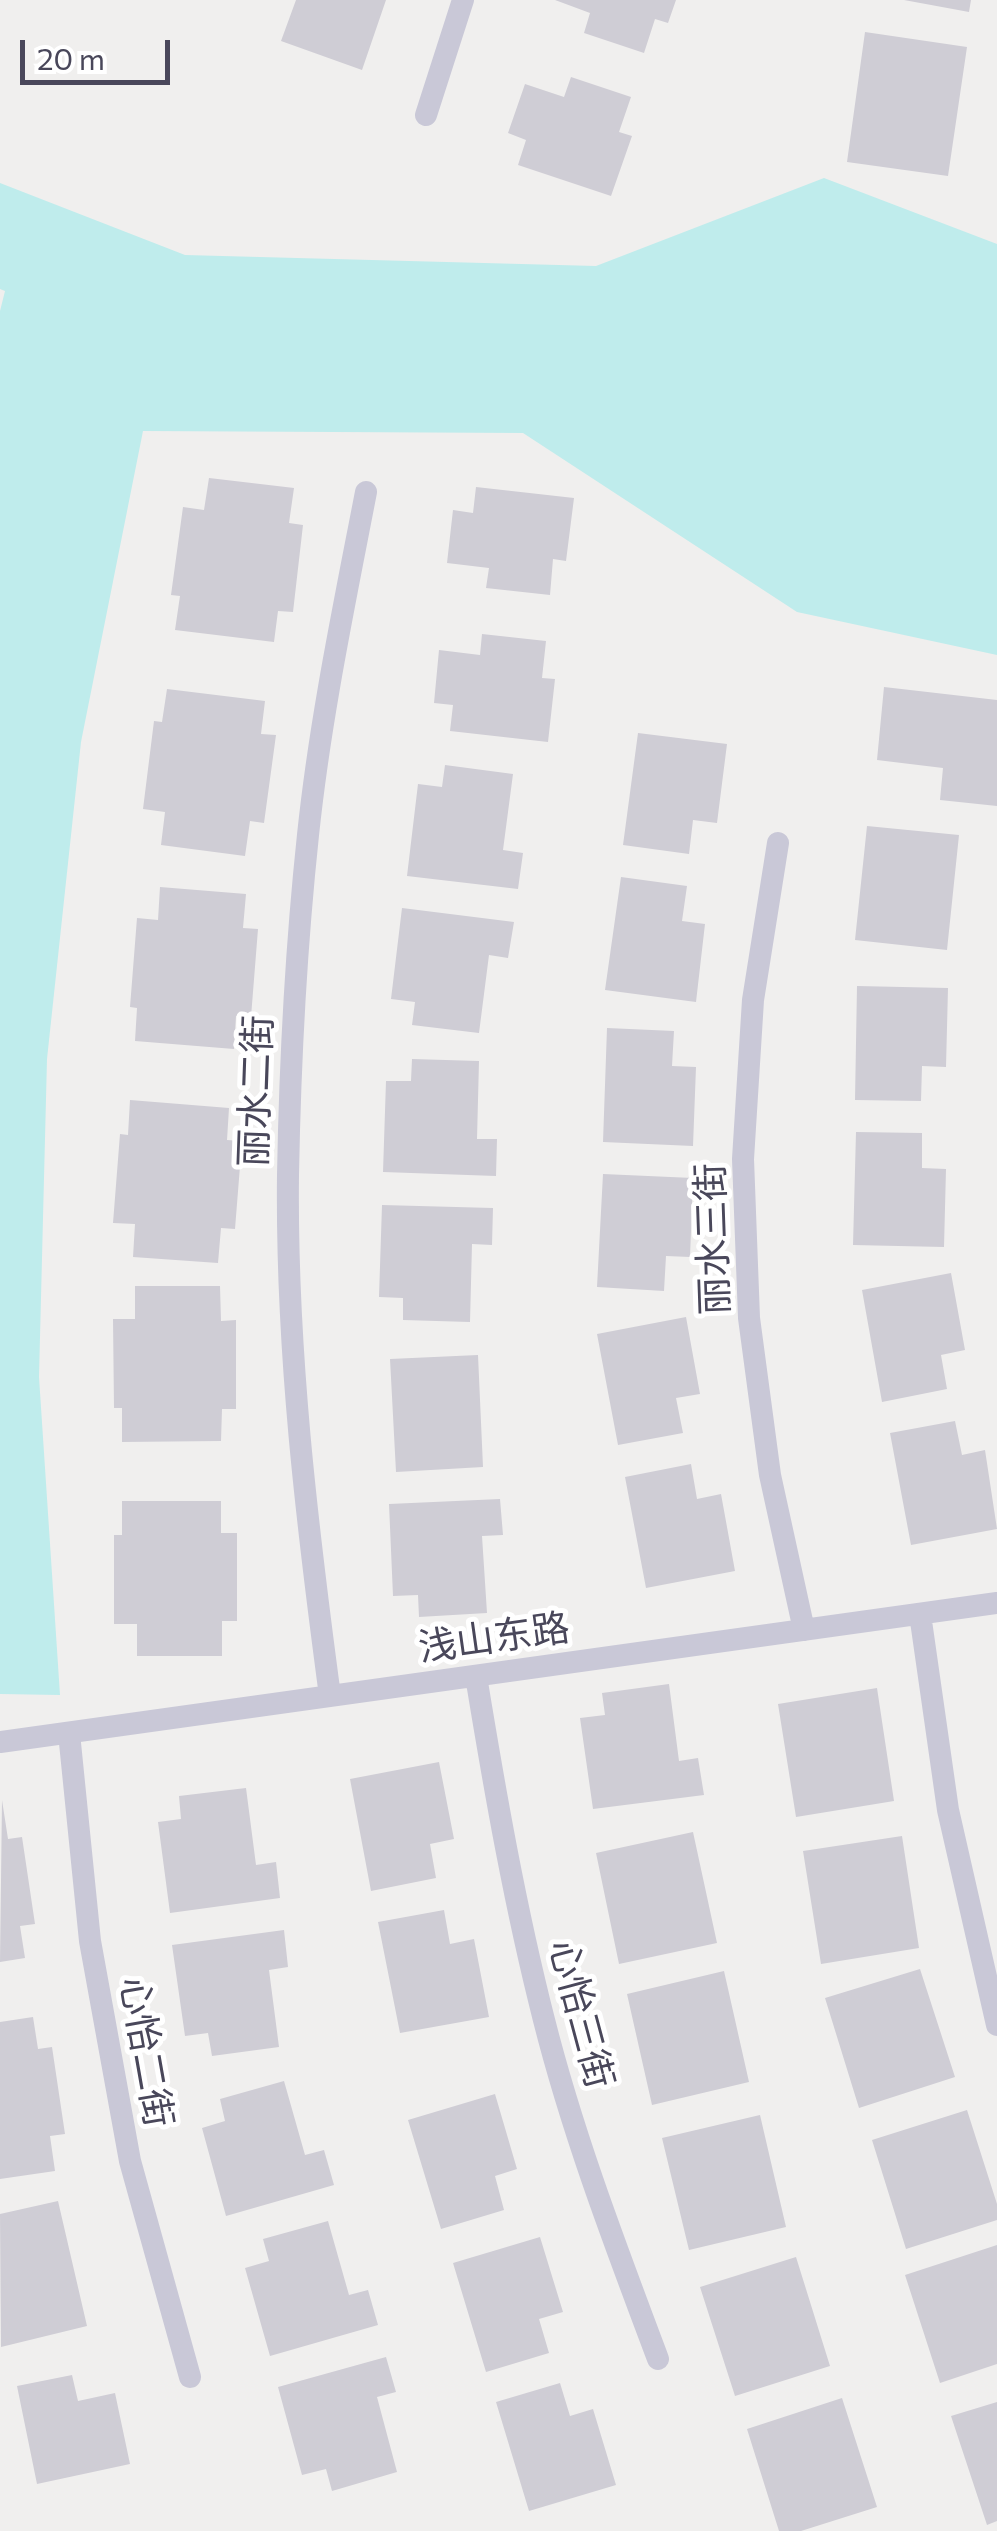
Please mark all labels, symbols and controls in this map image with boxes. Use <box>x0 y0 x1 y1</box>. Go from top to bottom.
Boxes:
scale bar <box>25 20 175 82</box>
text: 20 m <box>37 39 105 76</box>
street label: 丽水二街 <box>231 1014 281 1168</box>
street label: 丽水三街 <box>688 1162 738 1316</box>
street label: 浅山东路 <box>416 1605 572 1671</box>
street label: 心怡三街 <box>539 1935 623 2093</box>
street label: 心怡二街 <box>110 1973 182 2131</box>

